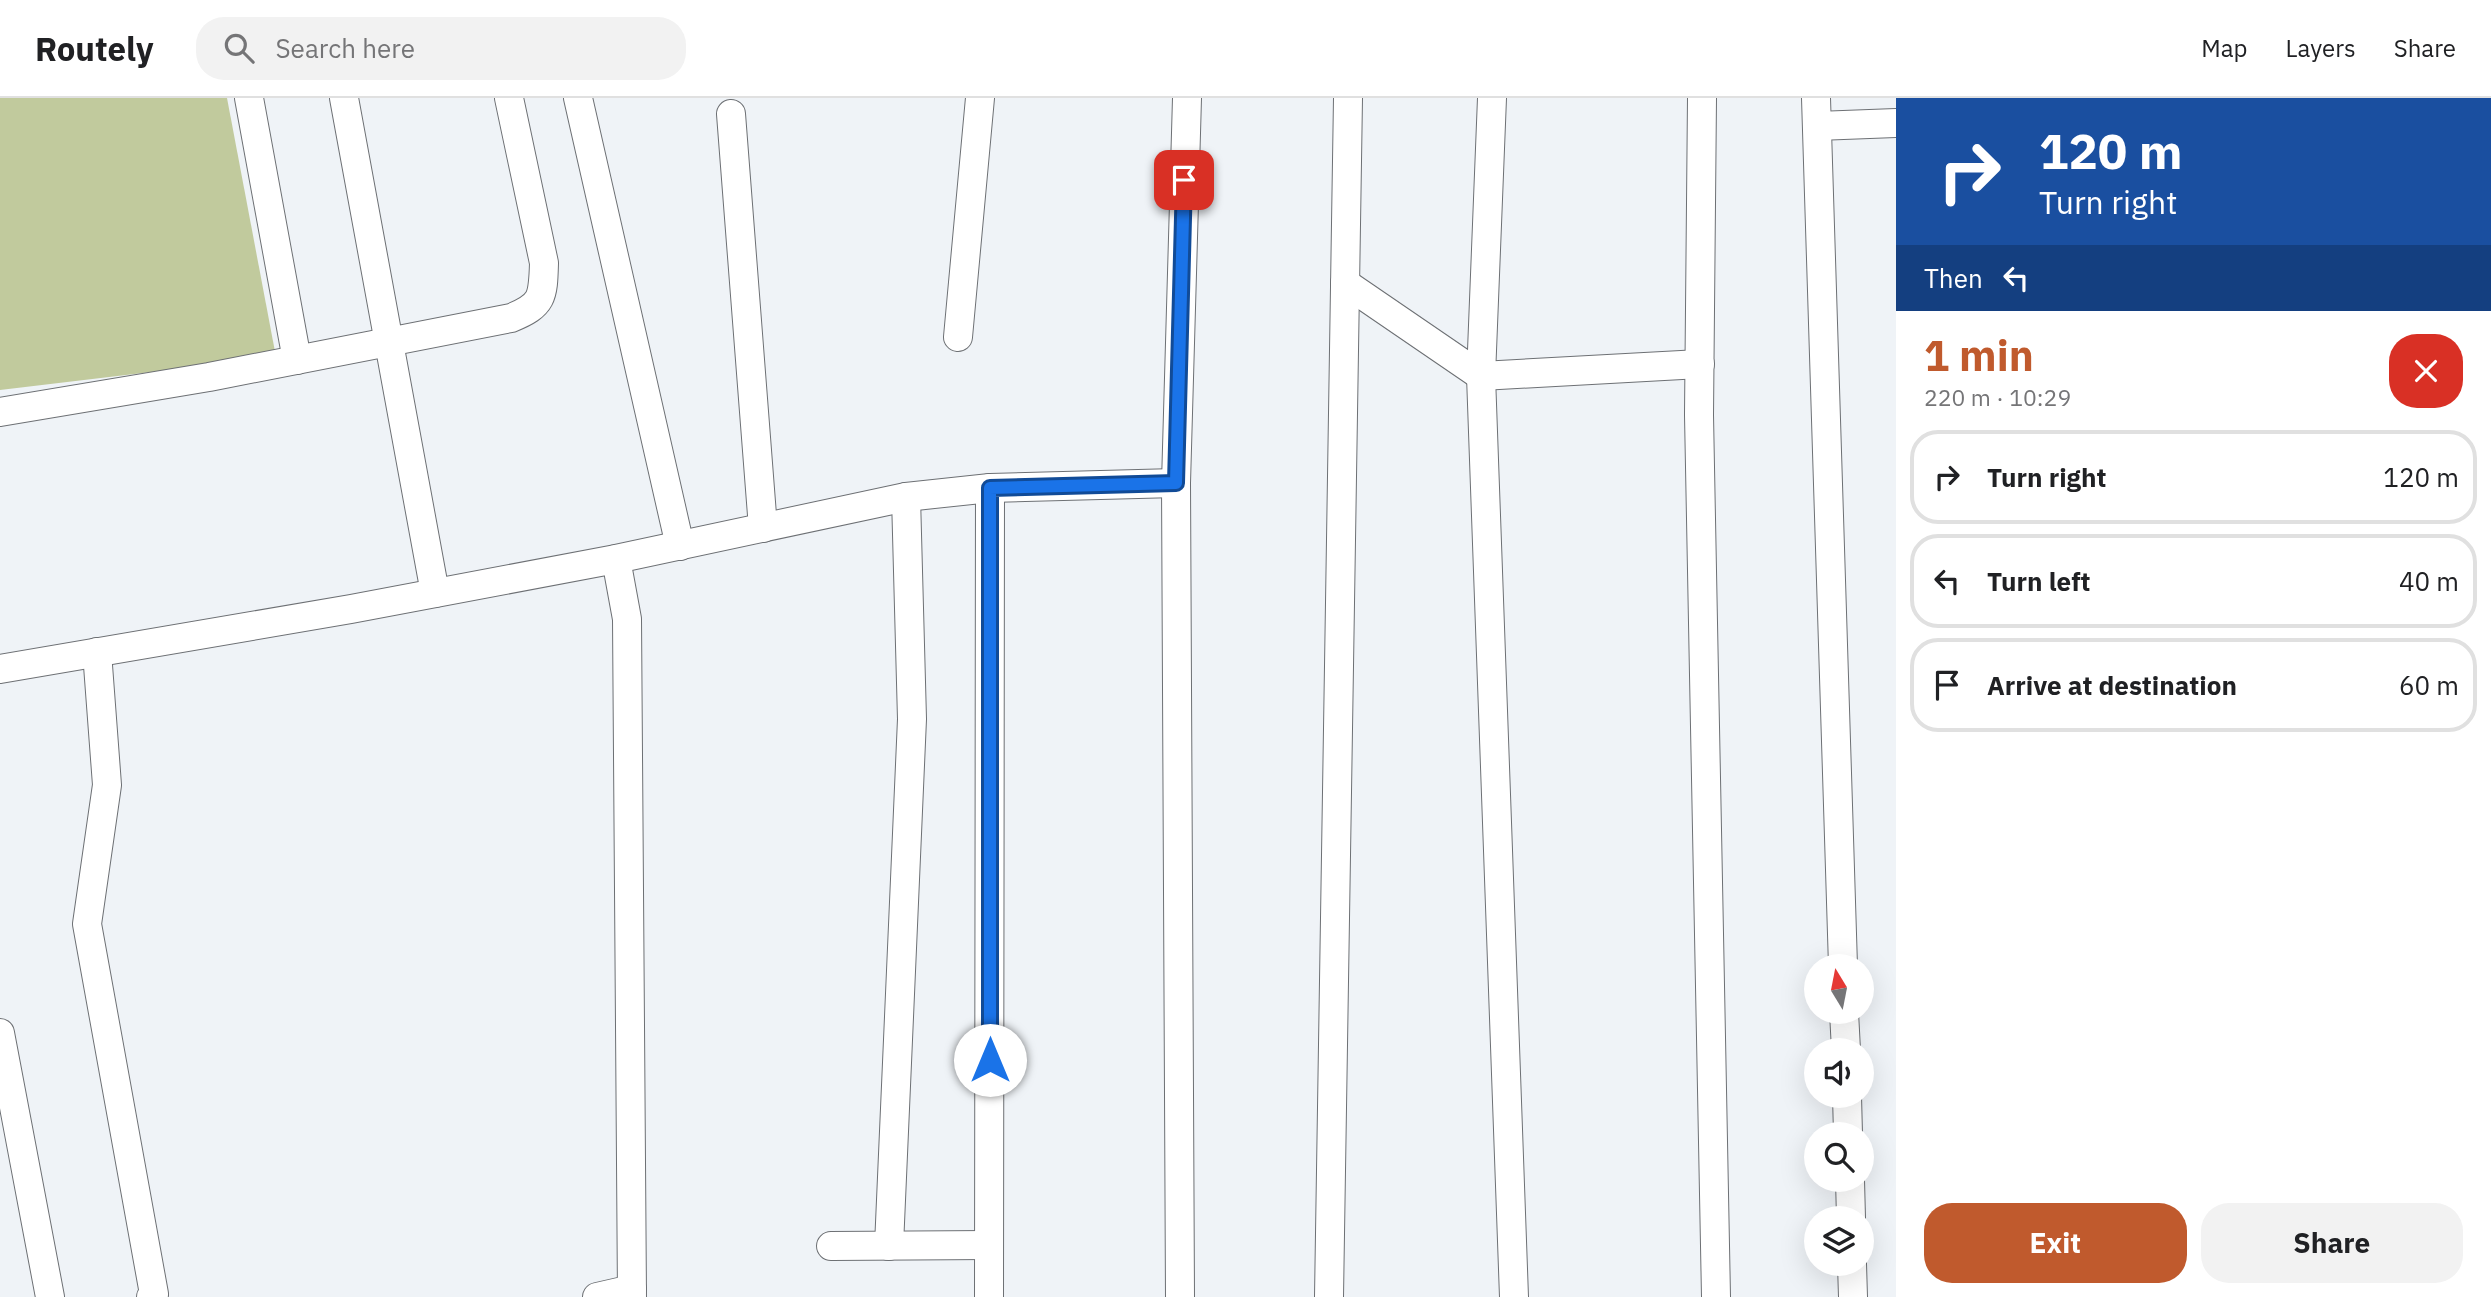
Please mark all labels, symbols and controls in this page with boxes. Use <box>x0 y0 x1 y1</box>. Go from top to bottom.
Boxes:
search box <box>196 17 686 80</box>
text: Routely <box>35 27 154 70</box>
icon: search <box>220 29 258 67</box>
text: Search here <box>276 31 415 65</box>
text: Map <box>2201 32 2248 64</box>
text: Layers <box>2286 32 2356 64</box>
text: Share <box>2394 32 2456 64</box>
text: 120 m <box>2039 119 2183 182</box>
icon: right <box>1924 126 2015 217</box>
pin <box>1154 150 1214 210</box>
icon: arrive <box>1165 161 1203 199</box>
text: Turn right <box>2039 181 2177 223</box>
icon: left <box>1997 259 2035 297</box>
text: Then <box>1924 261 1983 295</box>
text: 1 min <box>1924 328 2034 383</box>
button: close <box>2389 334 2463 408</box>
text: 220 m · 10:29 <box>1924 382 2071 412</box>
icon: right <box>1928 458 1966 496</box>
text: Turn right <box>1987 460 2106 494</box>
text: 120 m <box>2383 460 2459 494</box>
icon: left <box>1928 562 1966 600</box>
text: Turn left <box>1987 564 2090 598</box>
text: 40 m <box>2399 564 2459 598</box>
icon: arrive <box>1928 666 1966 704</box>
text: Arrive at destination <box>1987 668 2237 702</box>
text: 60 m <box>2399 668 2459 702</box>
north arrow <box>1804 954 1874 1024</box>
map controls <box>1804 954 1874 1276</box>
position arrow <box>953 1023 1027 1097</box>
button: sound <box>1804 1038 1874 1108</box>
button: search <box>1804 1122 1874 1192</box>
button: Exit <box>1924 1203 2187 1283</box>
button: Share <box>2201 1203 2463 1283</box>
button: layers <box>1804 1206 1874 1276</box>

